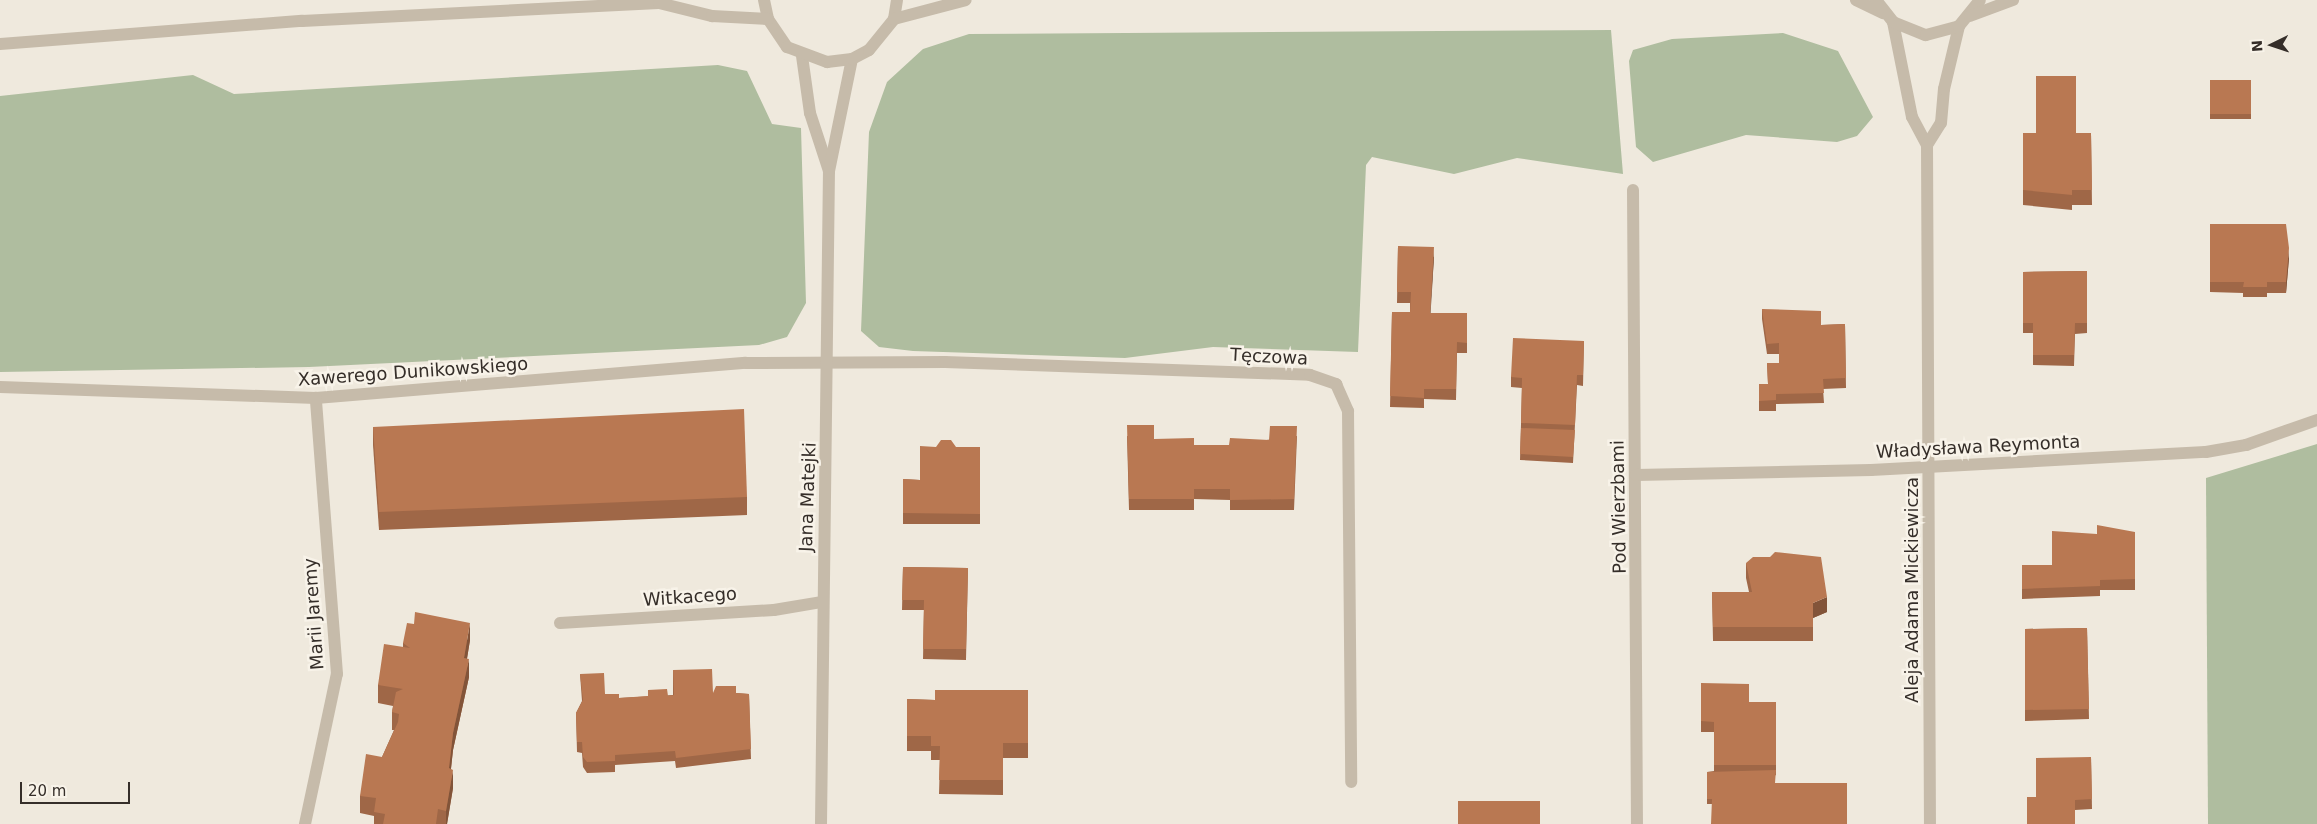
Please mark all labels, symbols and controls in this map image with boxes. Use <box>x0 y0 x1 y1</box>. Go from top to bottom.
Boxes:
north arrow <box>2247 20 2297 70</box>
text: N <box>2249 40 2265 52</box>
street label: Tęczowa <box>1229 344 1309 370</box>
street label: Xawerego Dunikowskiego <box>297 353 529 391</box>
street label: Władysława Reymonta <box>1875 431 2081 463</box>
street label: Pod Wierzbami <box>1607 440 1631 574</box>
street label: Jana Matejki <box>795 442 821 552</box>
street label: Aleja Adama Mickiewicza <box>1901 477 1923 703</box>
street label: Marii Jaremy <box>299 557 329 671</box>
street label: Witkacego <box>642 583 738 611</box>
scale bar <box>22 772 132 804</box>
text: 20 m <box>28 782 66 800</box>

